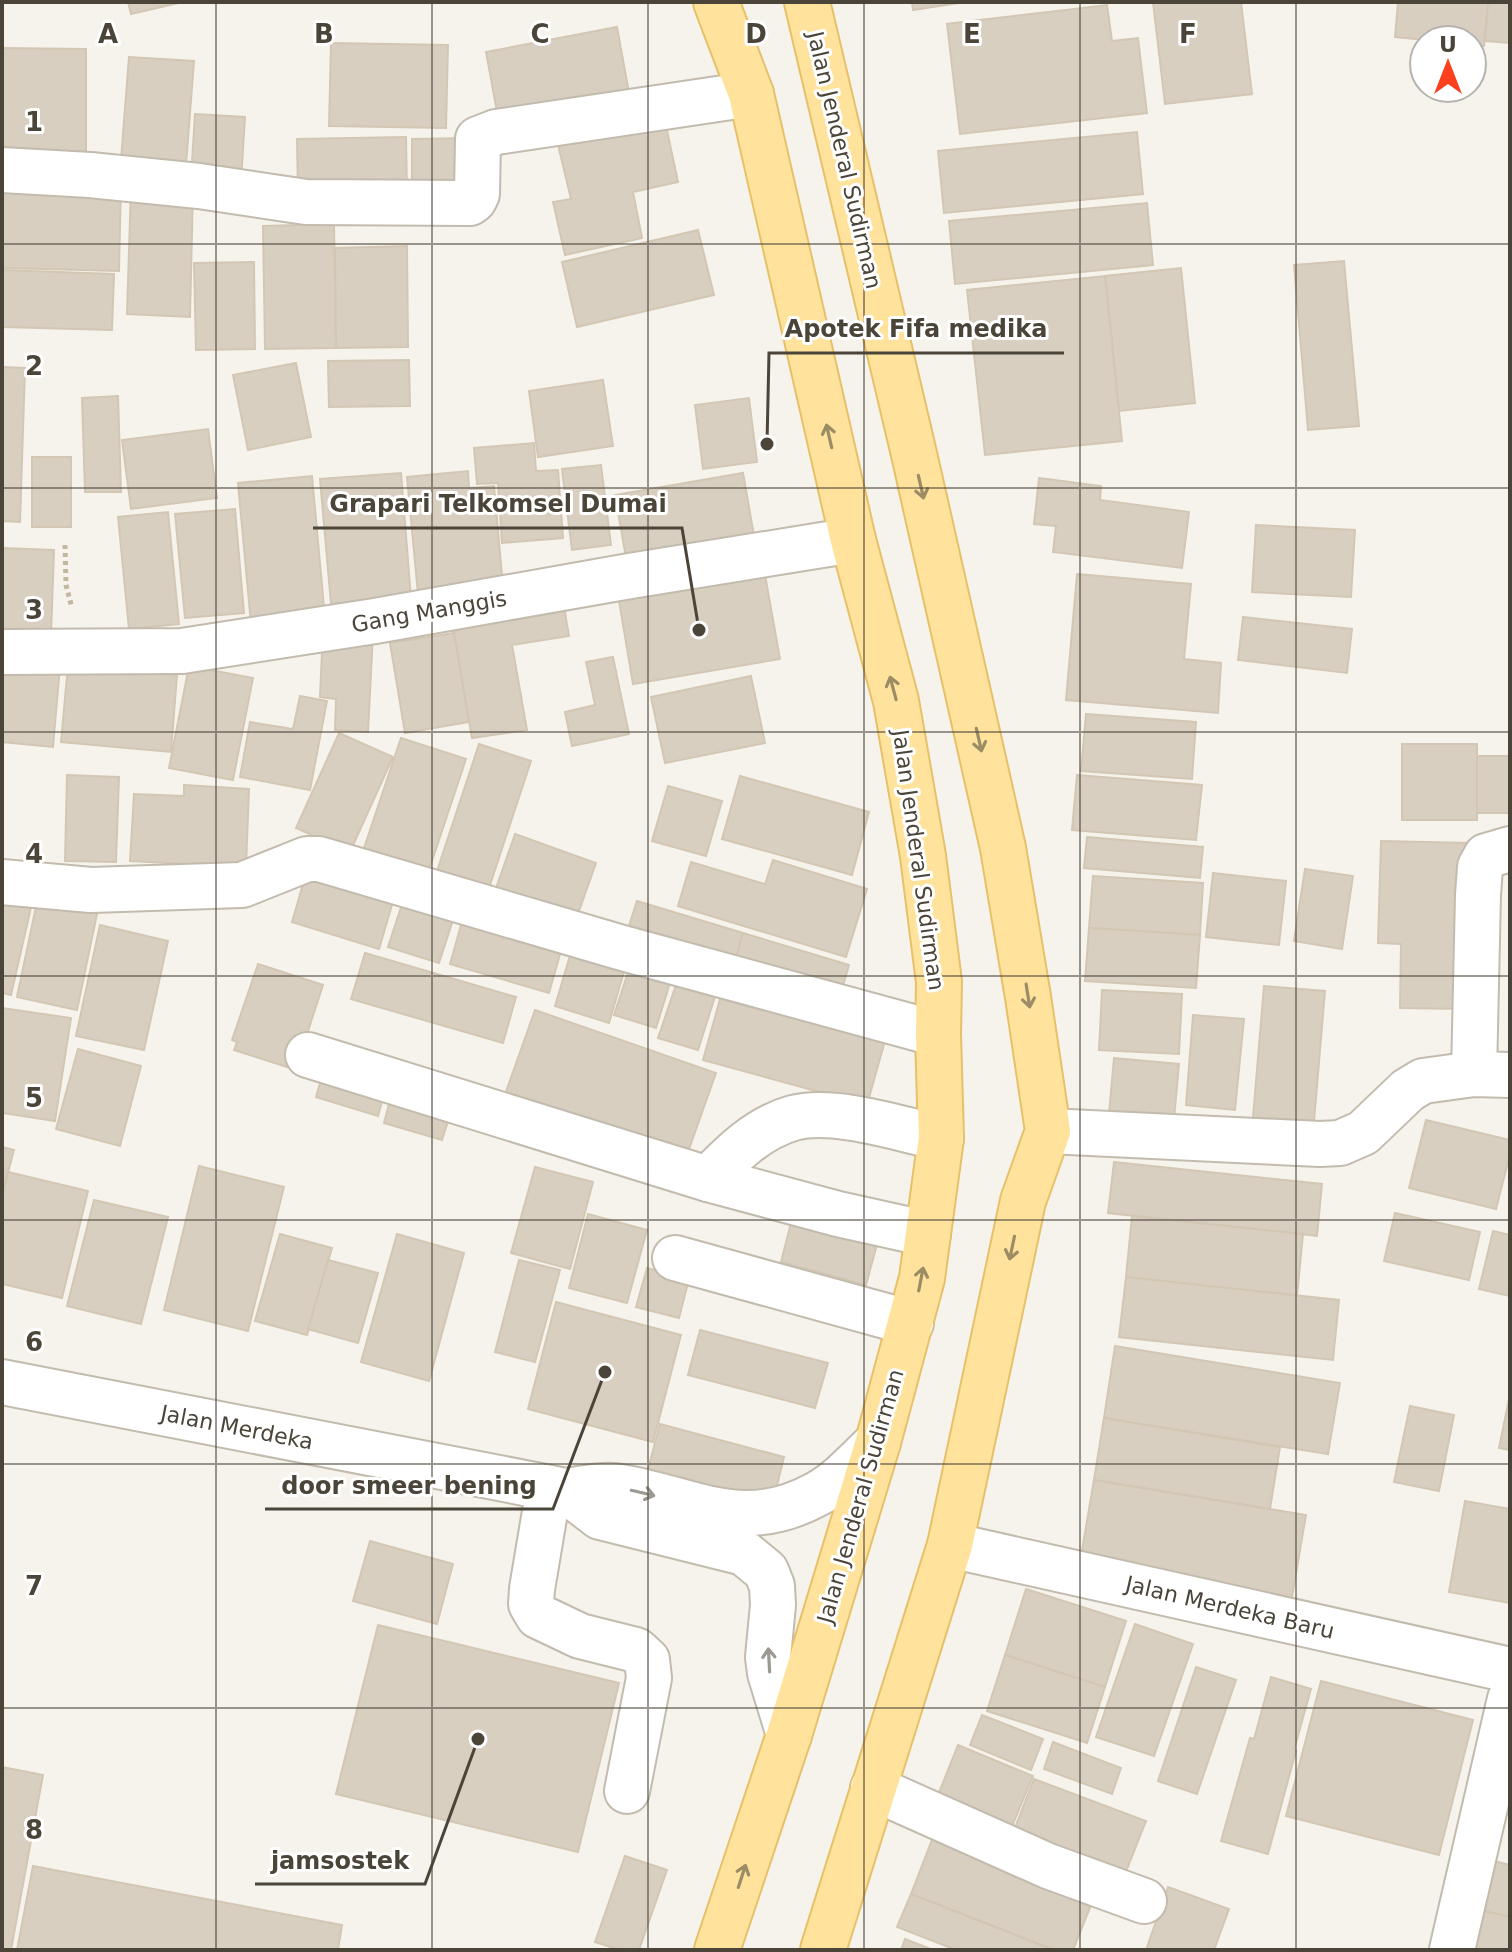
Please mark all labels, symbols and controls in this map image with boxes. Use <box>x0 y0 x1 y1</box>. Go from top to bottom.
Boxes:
text: A <box>98 19 118 49</box>
text: B <box>314 19 334 49</box>
text: C <box>530 19 550 49</box>
text: D <box>745 19 767 49</box>
text: E <box>963 19 981 49</box>
text: F <box>1179 19 1197 49</box>
north arrow <box>1408 24 1488 104</box>
street label: Jalan Jenderal Sudirman <box>802 27 886 291</box>
text: U <box>1439 32 1457 57</box>
text: 1 <box>25 107 43 137</box>
callout: Apotek Fifa medika <box>769 305 1064 353</box>
text: Apotek Fifa medika <box>785 315 1047 343</box>
text: 2 <box>25 351 43 381</box>
one-way arrow <box>821 423 836 449</box>
one-way arrow <box>915 473 930 499</box>
callout: Grapari Telkomsel Dumai <box>313 480 682 528</box>
text: Grapari Telkomsel Dumai <box>329 490 667 518</box>
street label: Gang Manggis <box>349 586 509 637</box>
text: 3 <box>25 595 43 625</box>
one-way arrow <box>885 675 900 701</box>
street label: Jalan Jenderal Sudirman <box>888 726 949 992</box>
one-way arrow <box>972 727 987 753</box>
text: 4 <box>25 839 43 869</box>
one-way arrow <box>1021 982 1036 1008</box>
text: 5 <box>25 1083 43 1113</box>
one-way arrow <box>1004 1235 1019 1261</box>
one-way arrow <box>915 1266 930 1292</box>
text: 6 <box>25 1327 43 1357</box>
street label: Jalan Jenderal Sudirman <box>812 1366 909 1628</box>
street label: Jalan Merdeka <box>156 1400 315 1455</box>
callout: door smeer bening <box>265 1461 553 1509</box>
text: door smeer bening <box>281 1472 537 1500</box>
one-way arrow <box>630 1486 656 1501</box>
text: 7 <box>25 1571 43 1601</box>
street label: Jalan Merdeka Baru <box>1121 1571 1337 1644</box>
one-way arrow <box>762 1647 777 1674</box>
text: 8 <box>25 1815 43 1845</box>
callout: jamsostek <box>255 1836 425 1884</box>
text: jamsostek <box>270 1847 410 1875</box>
one-way arrow <box>736 1864 750 1889</box>

